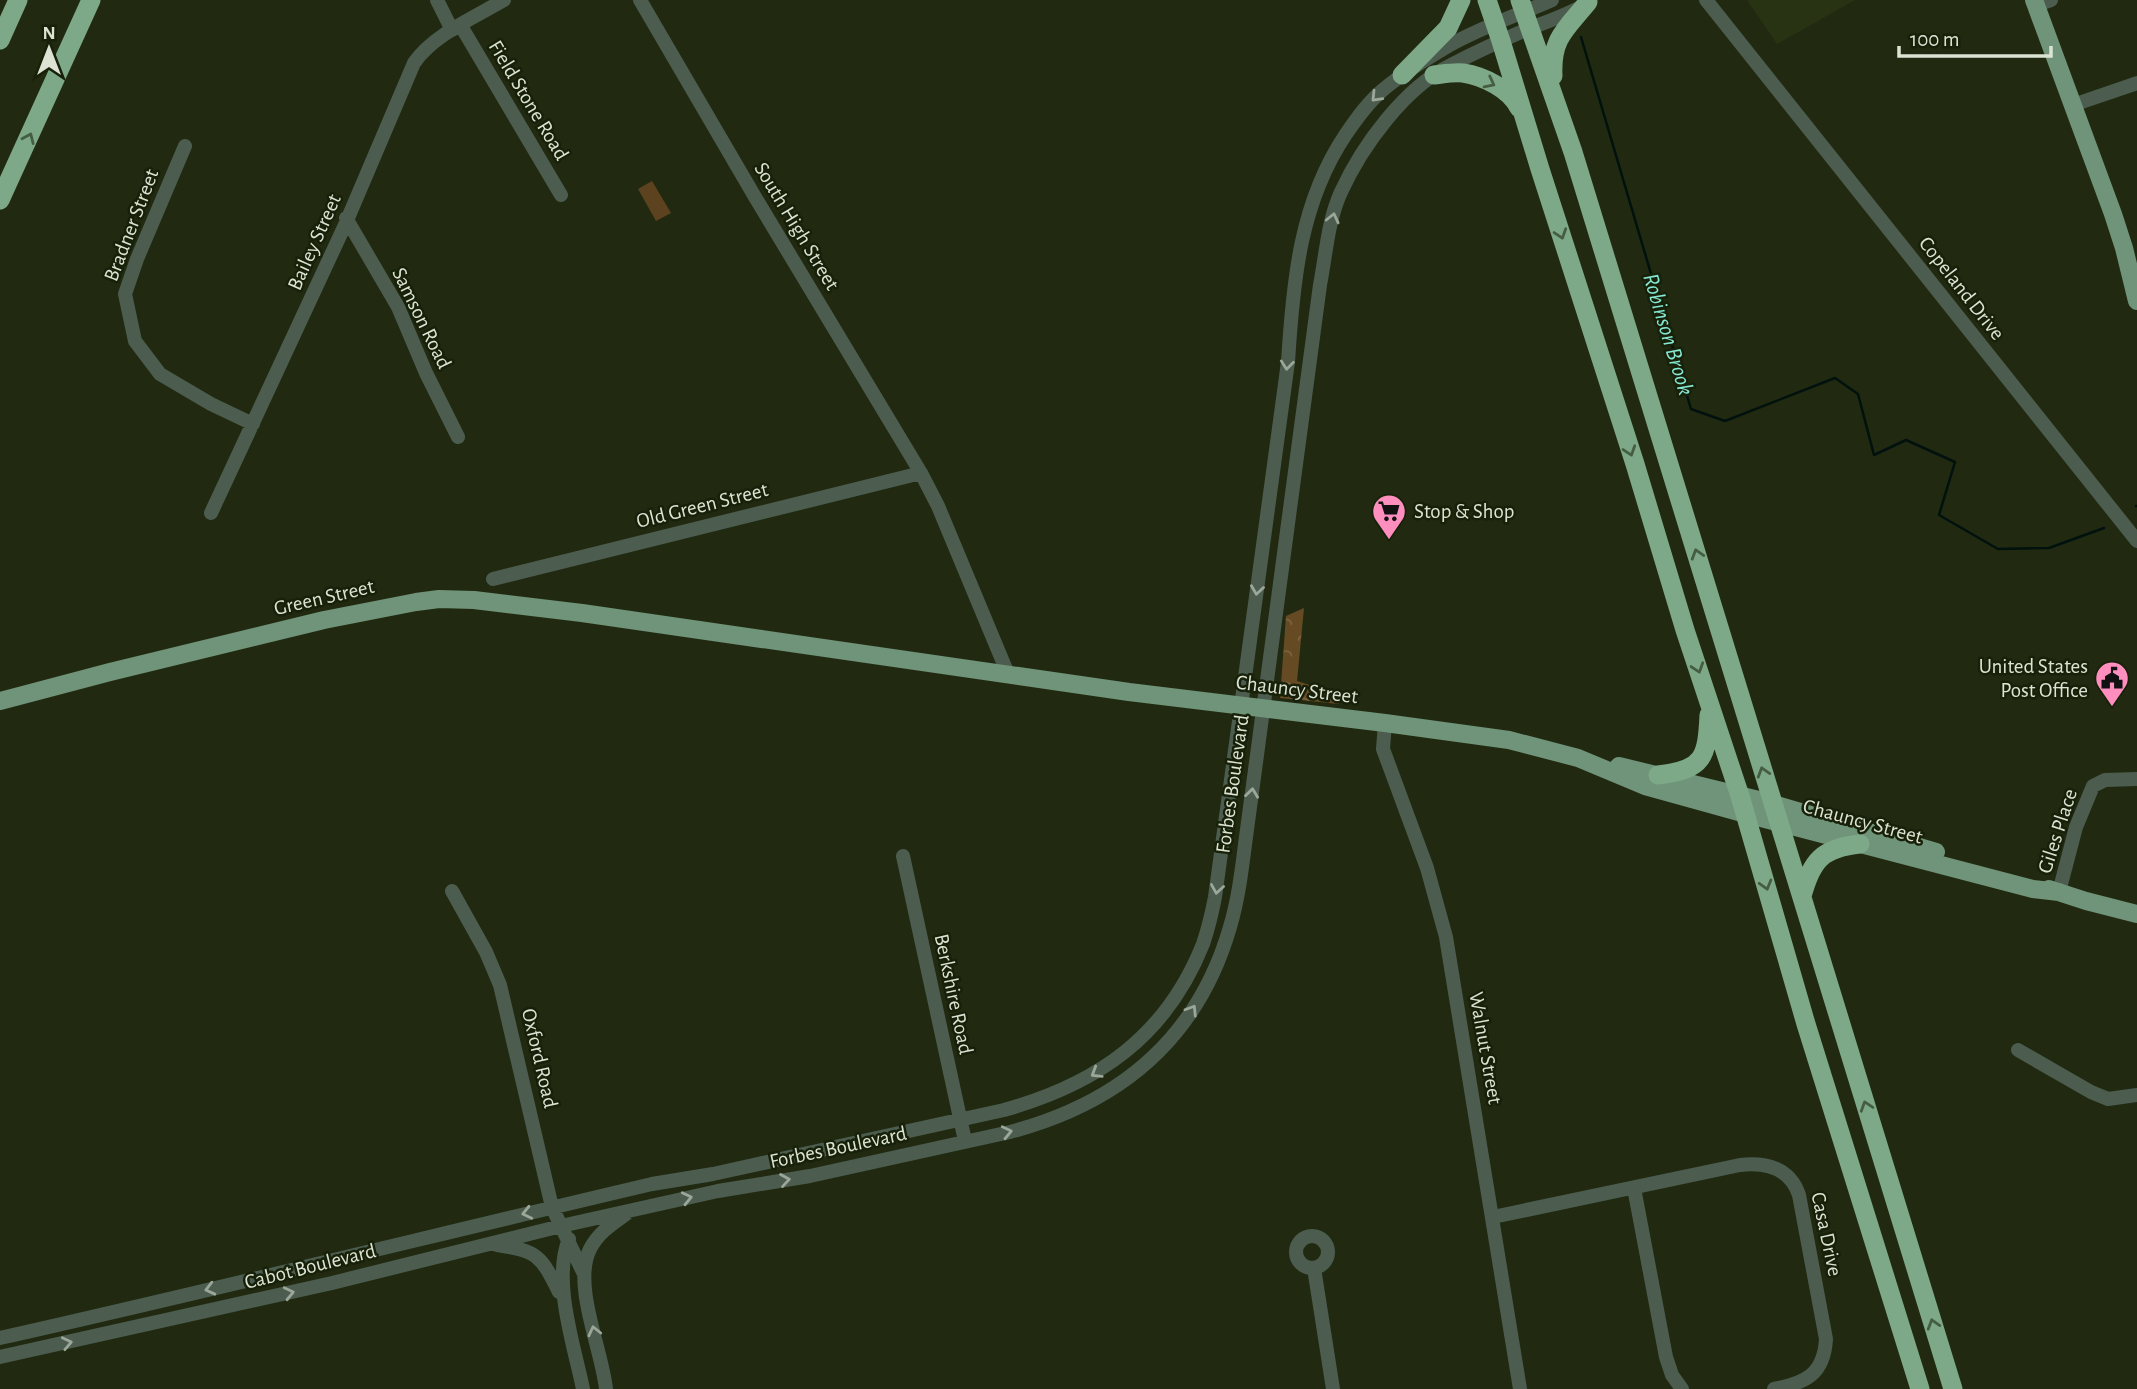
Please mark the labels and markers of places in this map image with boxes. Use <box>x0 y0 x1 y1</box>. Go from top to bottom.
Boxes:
supermarket icon: Stop & Shop <box>1370 492 1408 541</box>
place label: Stop & Shop <box>1414 501 1514 522</box>
place label: United States Post Office <box>1979 656 2088 701</box>
public building icon: United States Post Office <box>2093 659 2131 708</box>

